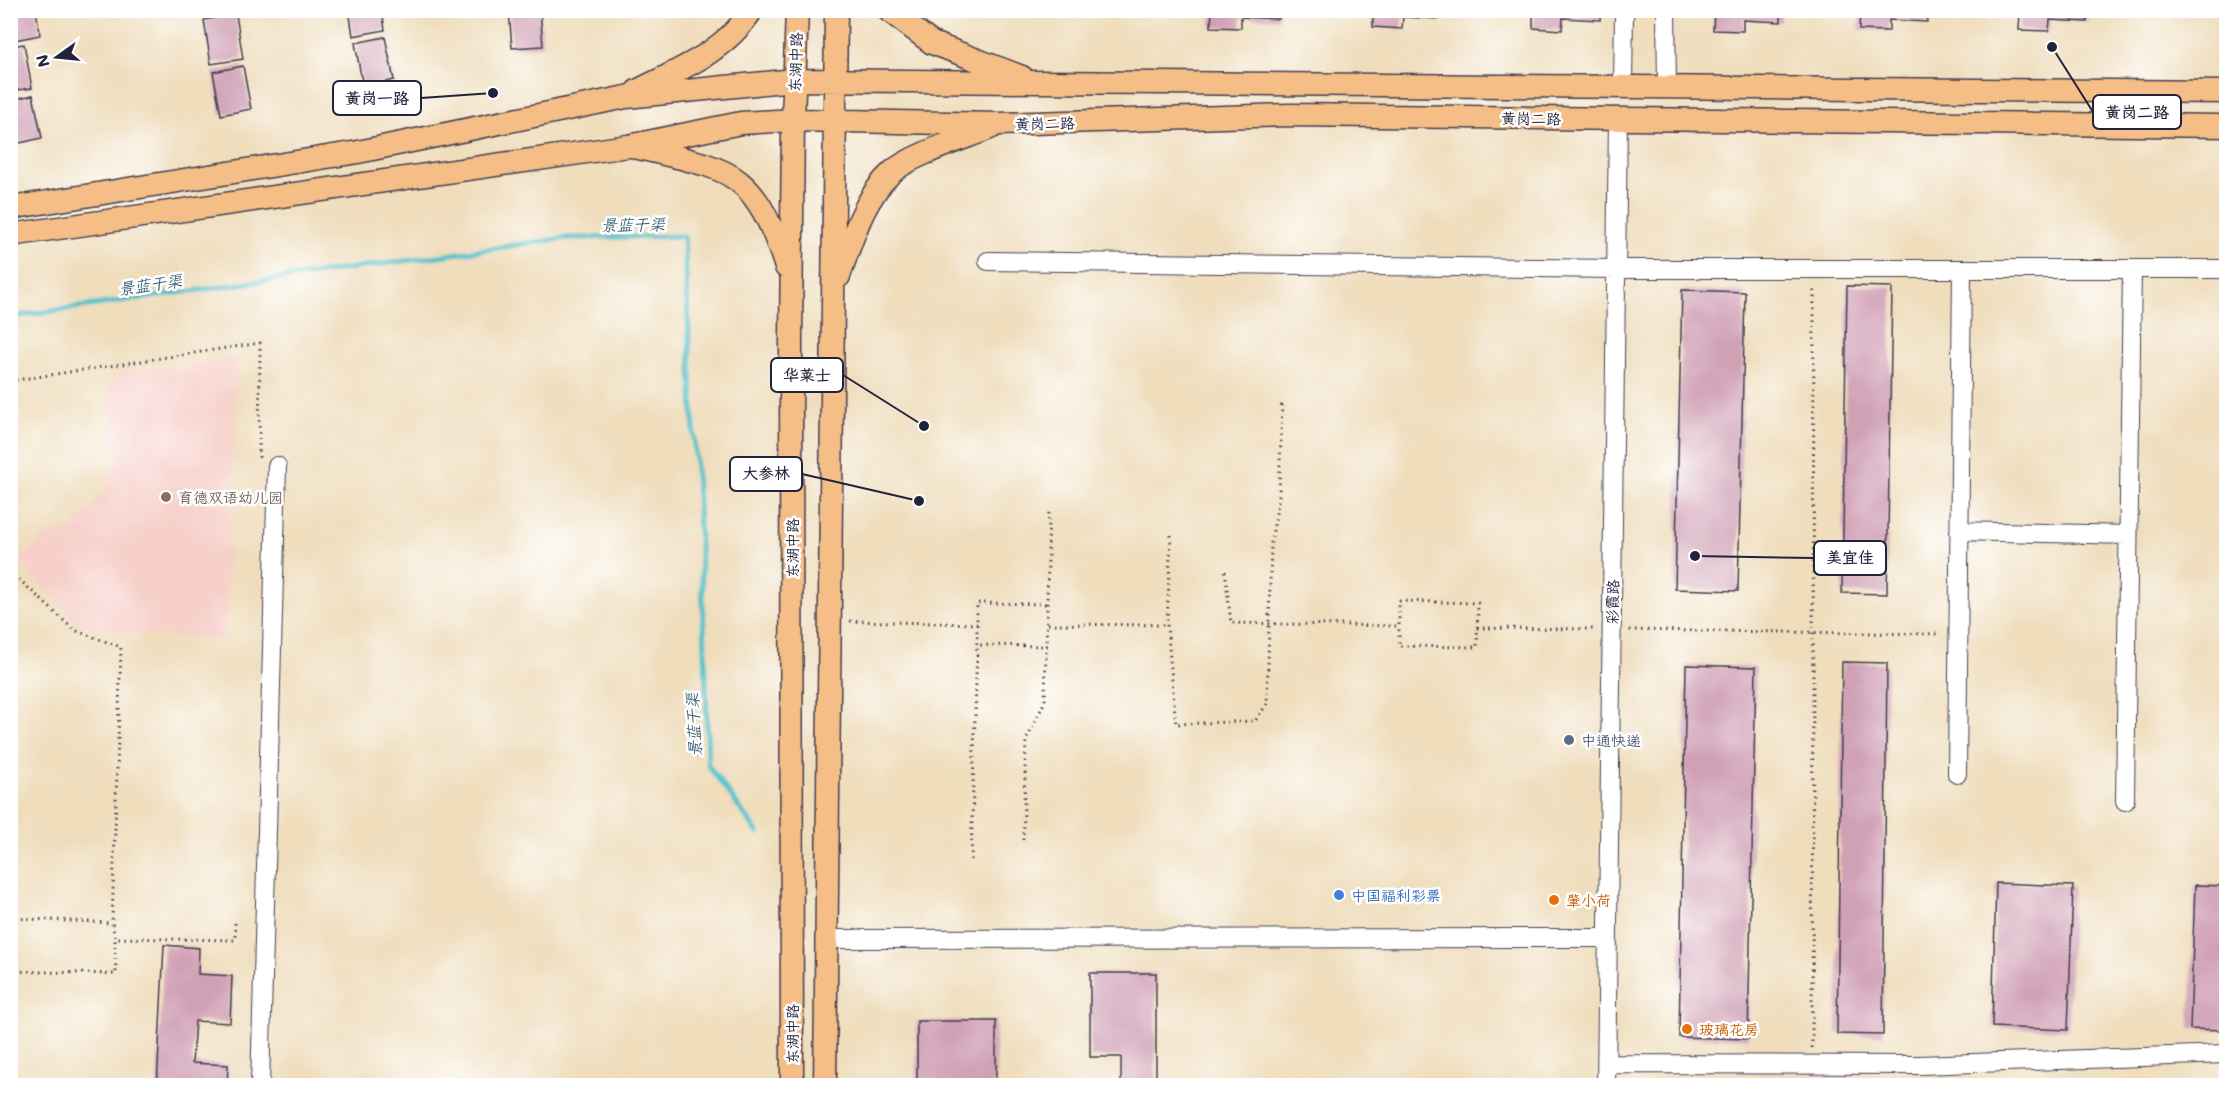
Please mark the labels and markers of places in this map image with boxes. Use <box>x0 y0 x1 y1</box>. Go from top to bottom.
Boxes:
callout: 黄岗一路 <box>333 81 421 115</box>
callout: 黄岗二路 <box>2093 95 2181 129</box>
callout: 华莱士 <box>771 358 843 392</box>
callout: 大参林 <box>730 457 802 491</box>
place label: 育德双语幼儿园 <box>178 487 283 507</box>
marker: 育德双语幼儿园 <box>159 490 173 504</box>
callout: 美宜佳 <box>1814 541 1886 575</box>
place label: 中通快递 <box>1581 730 1641 750</box>
marker: 中通快递 <box>1562 733 1576 747</box>
place label: 中国福利彩票 <box>1351 885 1441 905</box>
marker: 中国福利彩票 <box>1332 888 1346 902</box>
place label: 肇小荷 <box>1566 890 1611 910</box>
marker: 肇小荷 <box>1547 893 1561 907</box>
place label: 玻璃花房 <box>1699 1019 1759 1039</box>
marker: 玻璃花房 <box>1680 1022 1694 1036</box>

